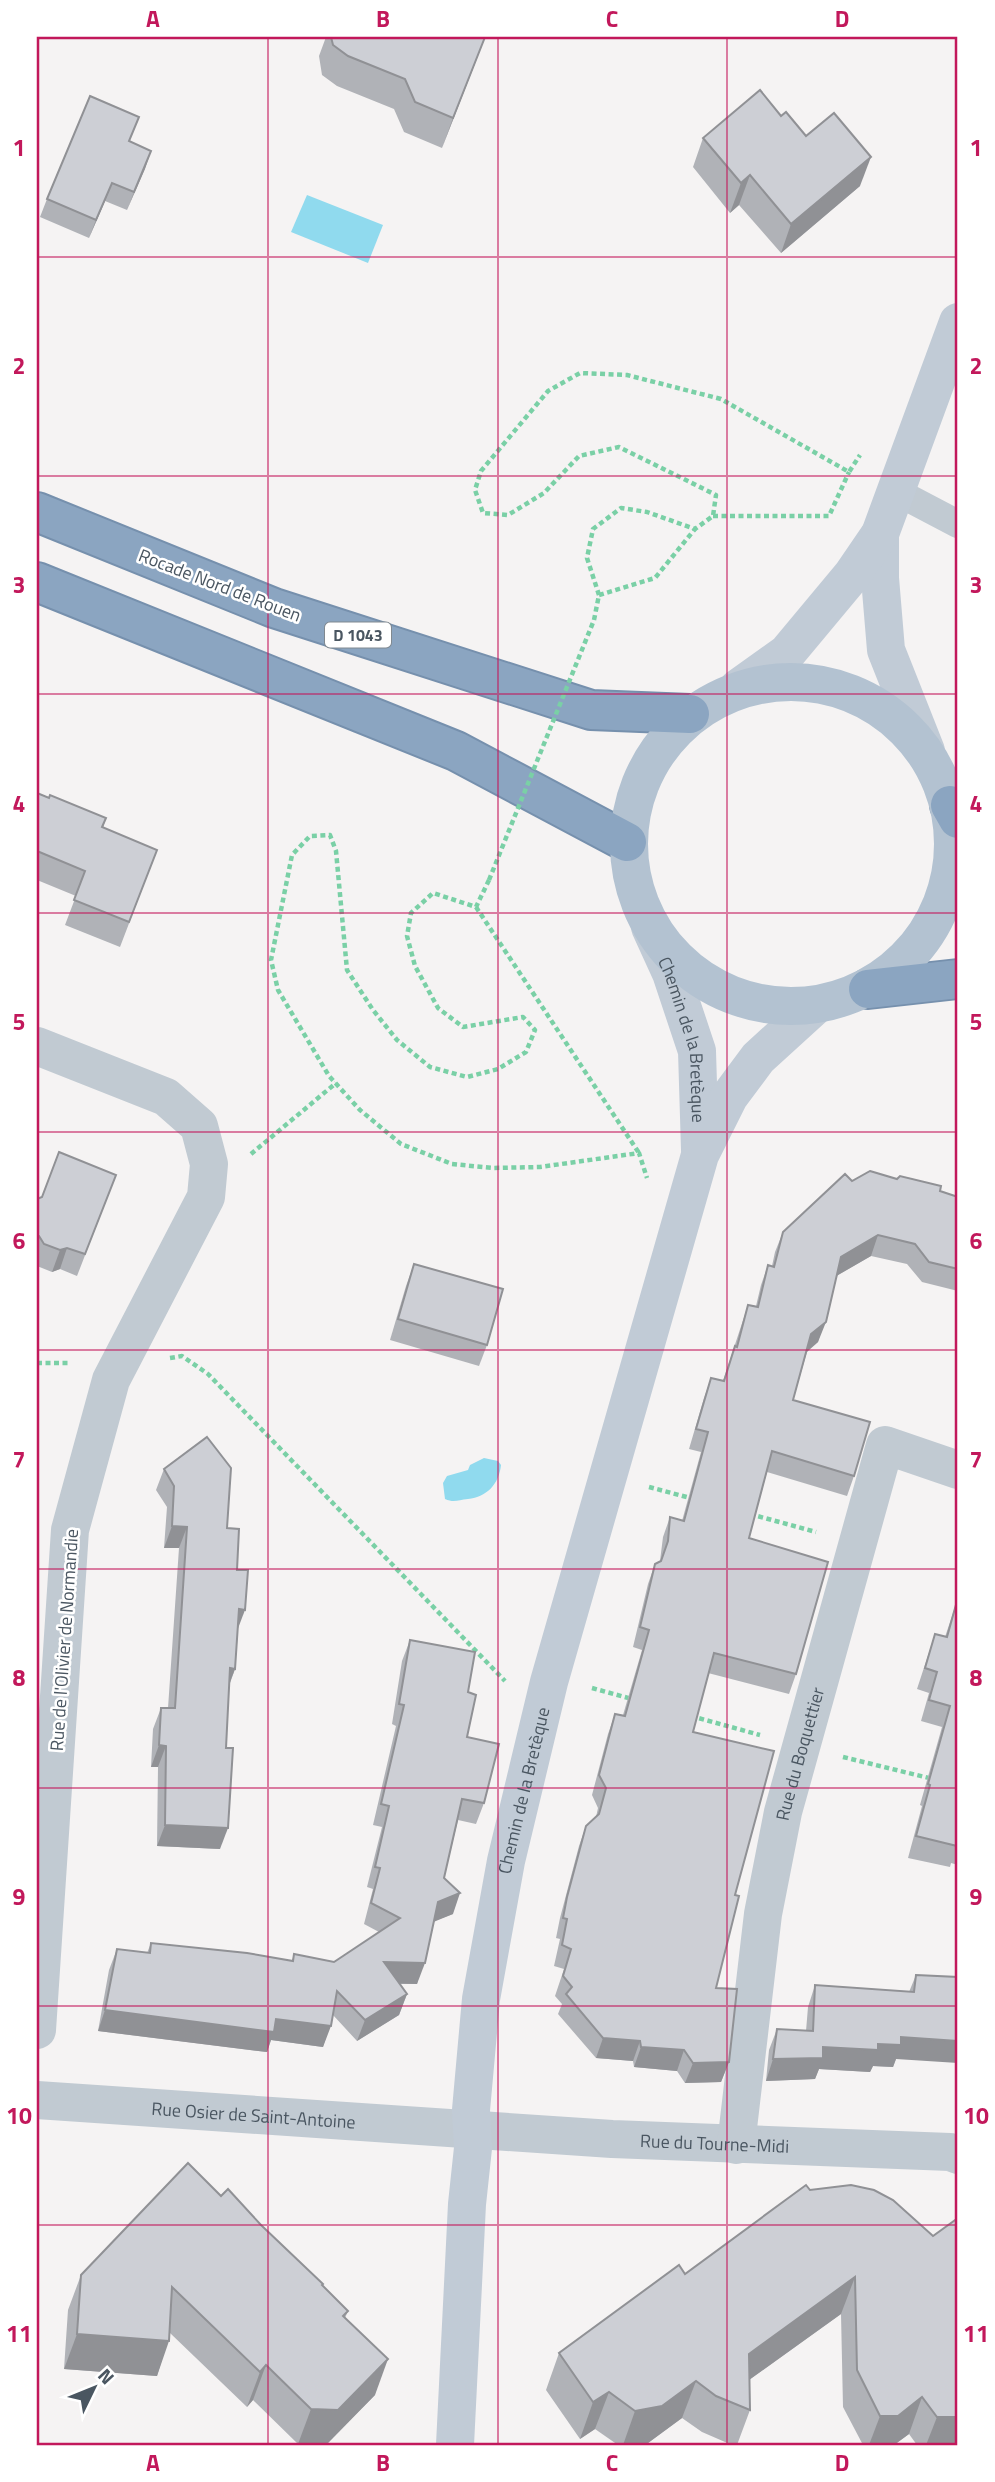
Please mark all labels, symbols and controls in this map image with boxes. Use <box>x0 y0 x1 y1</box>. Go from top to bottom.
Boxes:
text: A <box>146 1 160 36</box>
text: B <box>376 1 390 36</box>
text: C <box>606 1 618 36</box>
text: D <box>835 1 849 36</box>
text: 1 <box>13 130 25 165</box>
text: 1 <box>970 130 982 165</box>
text: 2 <box>13 348 25 383</box>
text: 2 <box>970 348 982 383</box>
street label: Rocade Nord de Rouen <box>135 542 305 628</box>
text: 3 <box>13 567 25 602</box>
text: 3 <box>970 567 982 602</box>
road number: D 1043 <box>325 622 391 648</box>
text: 4 <box>13 786 25 821</box>
text: 4 <box>970 786 982 821</box>
street label: Chemin de la Bretèque <box>652 952 713 1123</box>
text: 5 <box>13 1004 25 1039</box>
text: 5 <box>970 1004 982 1039</box>
text: 6 <box>13 1223 26 1258</box>
text: 6 <box>970 1223 983 1258</box>
text: 7 <box>13 1442 25 1477</box>
text: 7 <box>970 1442 982 1477</box>
street label: Rue de l'Olivier de Normandie <box>43 1528 85 1752</box>
text: 8 <box>13 1660 26 1695</box>
text: 8 <box>970 1660 983 1695</box>
street label: Rue du Boquettier <box>768 1684 831 1823</box>
street label: Chemin de la Bretèque <box>490 1704 556 1876</box>
text: 9 <box>13 1879 26 1914</box>
text: 9 <box>970 1879 983 1914</box>
street label: Rue Osier de Saint-Antoine <box>150 2094 357 2135</box>
text: 10 <box>6 2098 32 2133</box>
text: 10 <box>963 2098 989 2133</box>
street label: Rue du Tourne-Midi <box>640 2127 790 2159</box>
text: 11 <box>6 2316 32 2351</box>
text: 11 <box>963 2316 989 2351</box>
north arrow <box>60 2352 130 2422</box>
text: N <box>92 2361 122 2391</box>
text: A <box>146 2445 160 2480</box>
text: B <box>376 2445 390 2480</box>
text: C <box>606 2445 618 2480</box>
text: D <box>835 2445 849 2480</box>

